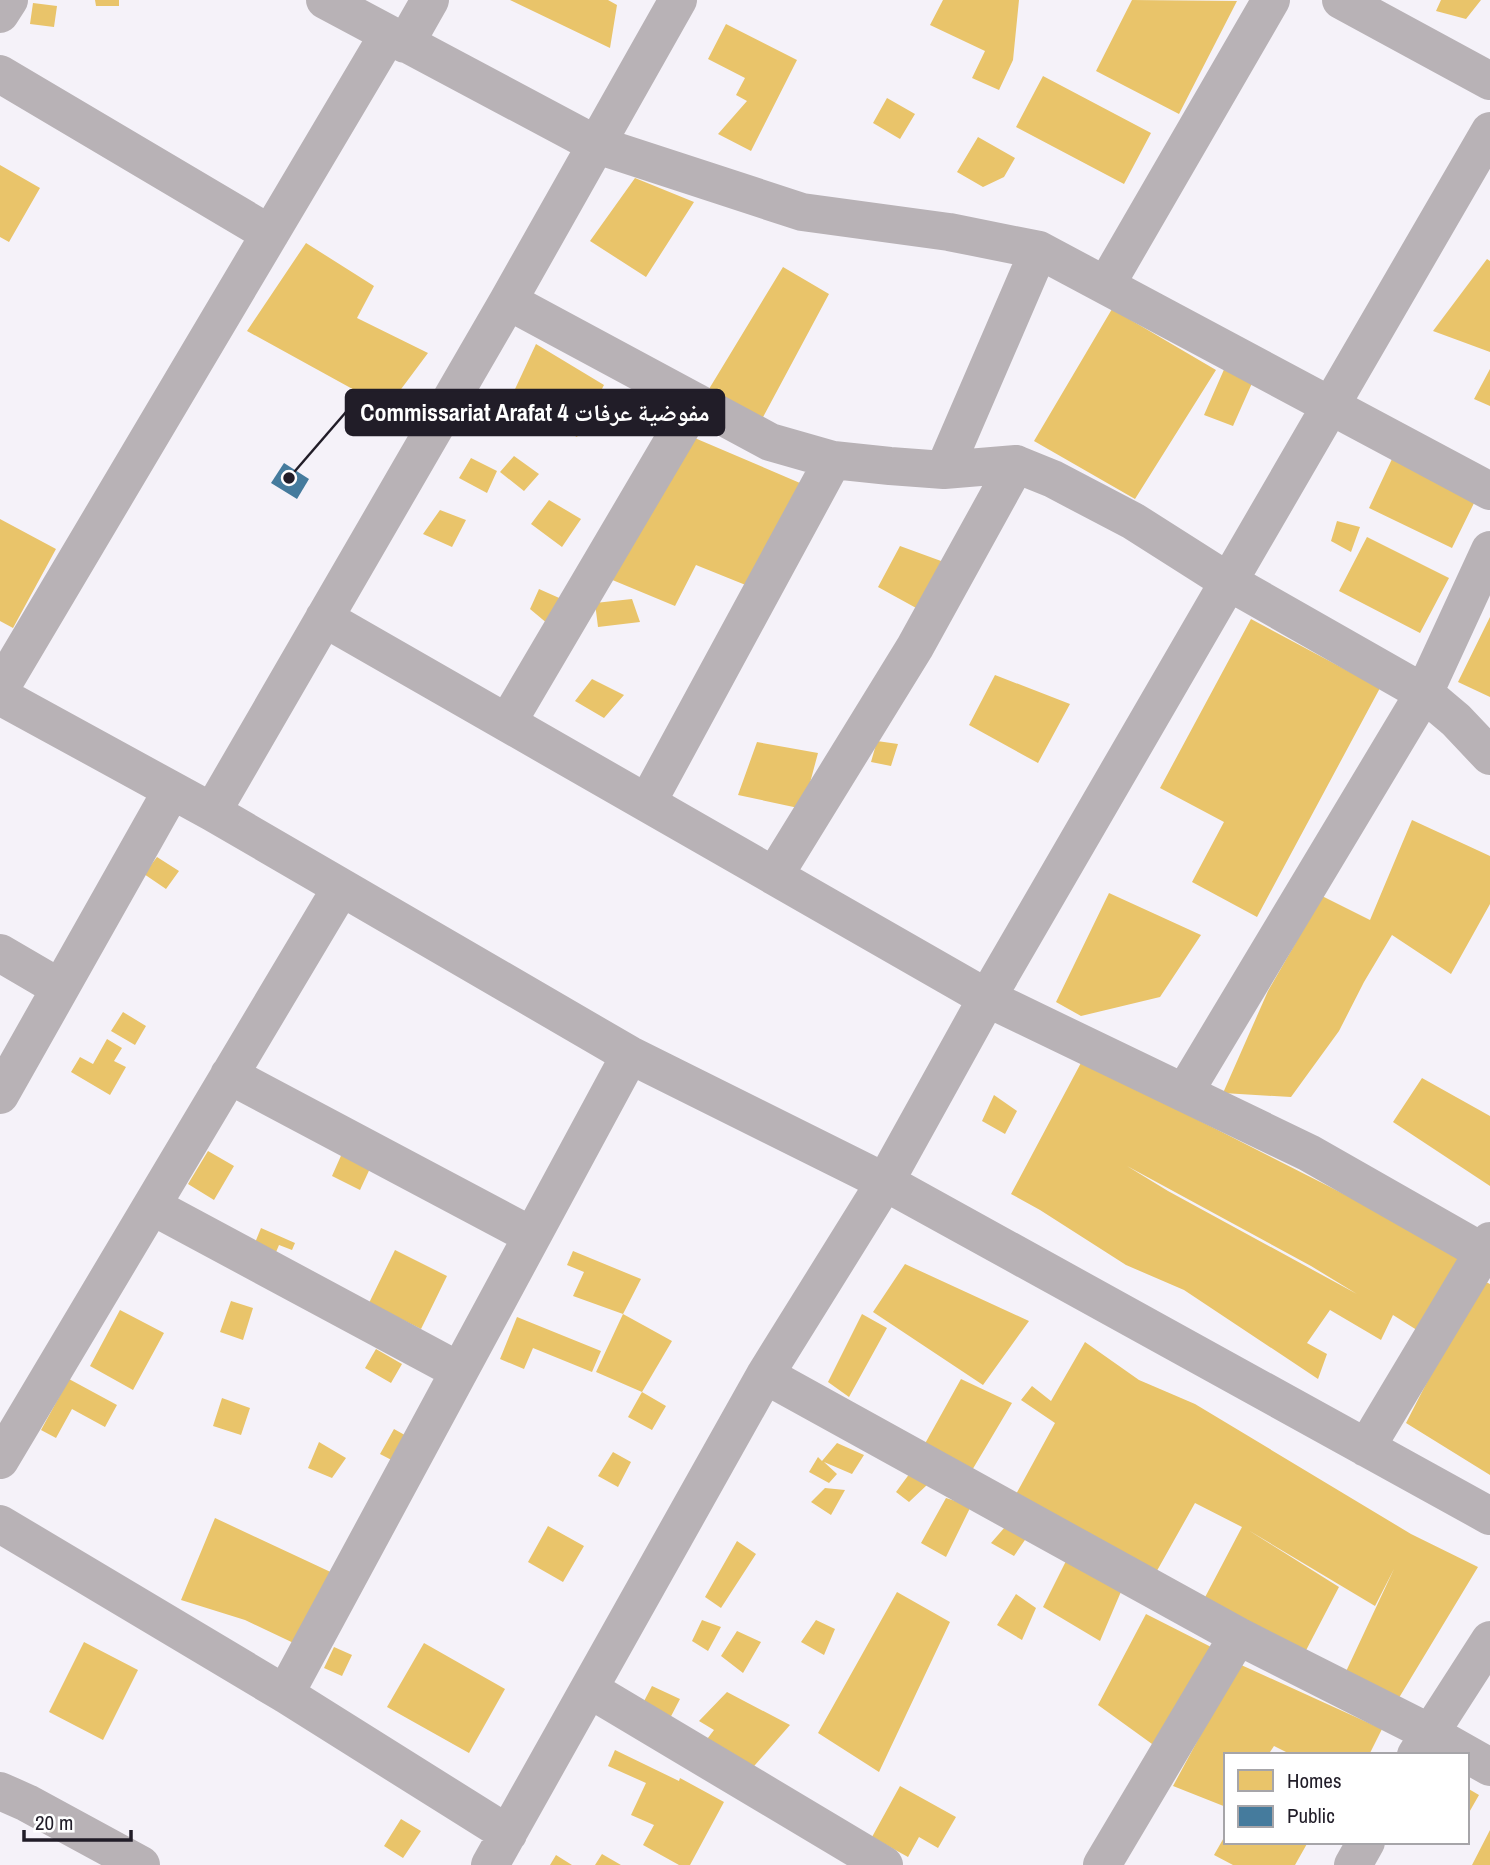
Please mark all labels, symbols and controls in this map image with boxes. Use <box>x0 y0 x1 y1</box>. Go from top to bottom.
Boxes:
callout: Commissariat Arafat 4 مفوضية عرفات <box>346 390 724 435</box>
text: Commissariat Arafat 4 مفوضية عرفات <box>360 396 710 428</box>
legend <box>1224 1753 1469 1844</box>
text: Homes <box>1287 1766 1342 1795</box>
scale bar <box>24 1798 131 1842</box>
text: Public <box>1287 1801 1335 1830</box>
text: 20 m <box>35 1808 73 1837</box>

